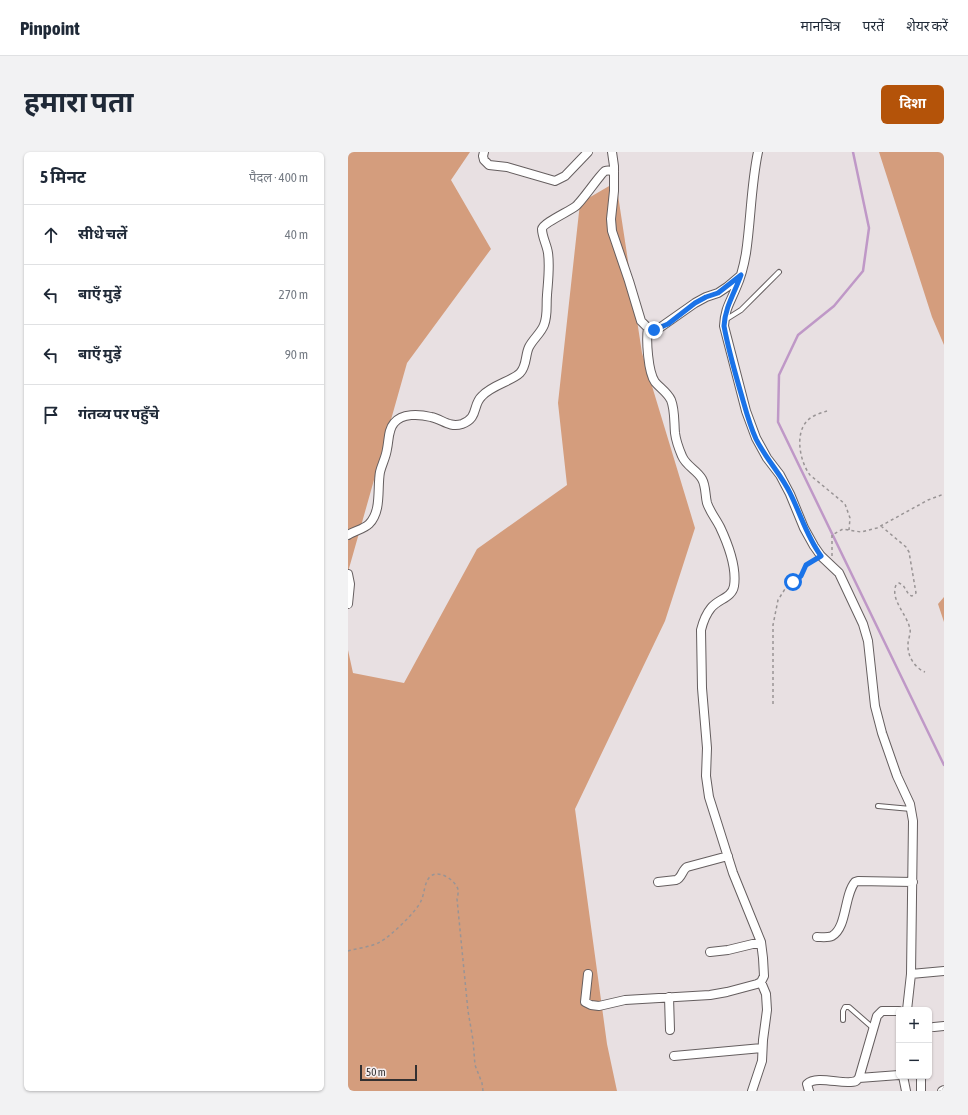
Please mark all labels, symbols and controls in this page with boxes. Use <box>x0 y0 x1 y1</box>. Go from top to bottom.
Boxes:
text: Pinpoint <box>20 17 80 39</box>
text: मानचित्र <box>801 18 841 34</box>
text: परतें <box>863 18 884 34</box>
text: शेयर करें <box>906 18 948 34</box>
button: दिशा <box>881 85 944 124</box>
text: हमारा पता <box>24 86 134 118</box>
text: 5 मिनट <box>40 167 86 187</box>
text: पैदल · 400 m <box>249 170 308 185</box>
icon: ahead <box>40 224 62 246</box>
text: सीधे चलें <box>78 225 127 242</box>
text: 40 m <box>285 227 308 242</box>
icon: left <box>40 284 62 306</box>
text: बाएँ मुड़ें <box>78 285 121 302</box>
text: 270 m <box>279 287 308 302</box>
route end <box>645 321 663 339</box>
icon: left <box>40 344 62 366</box>
text: बाएँ मुड़ें <box>78 345 121 362</box>
text: 90 m <box>285 347 308 362</box>
icon: arrive <box>40 404 62 426</box>
text: गंतव्य पर पहुँचे <box>78 405 159 422</box>
route start <box>784 573 802 591</box>
map controls <box>896 1007 932 1079</box>
button: + <box>896 1007 932 1043</box>
button: − <box>896 1043 932 1079</box>
scale bar <box>360 1063 417 1082</box>
text: 50 m <box>366 1066 386 1078</box>

